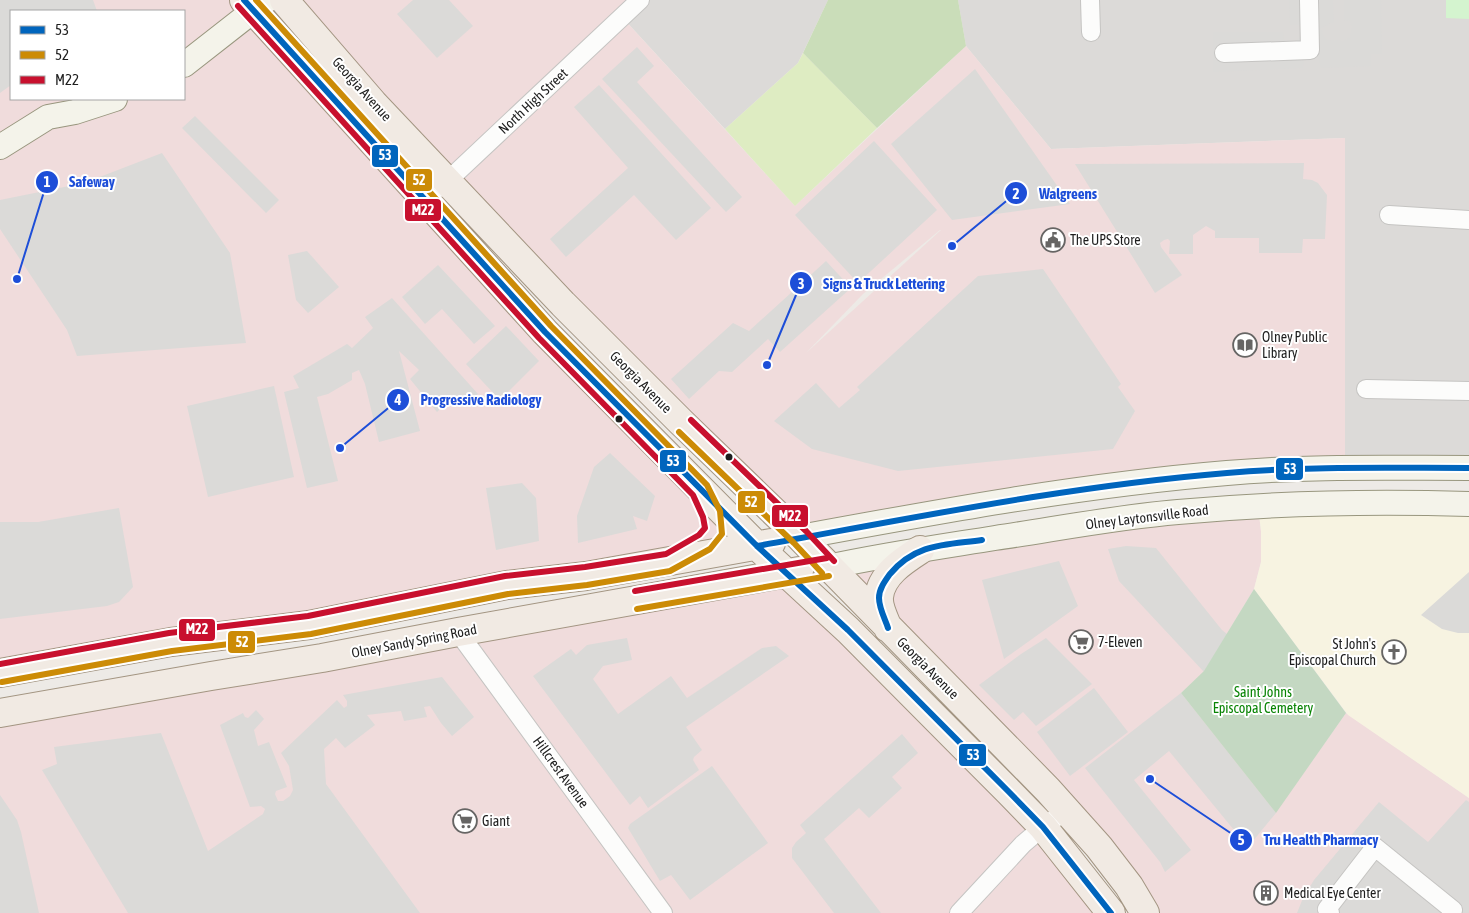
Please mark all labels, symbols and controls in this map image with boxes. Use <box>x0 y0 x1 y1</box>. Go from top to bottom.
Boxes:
legend <box>10 10 185 100</box>
text: 53 <box>55 21 69 38</box>
text: 52 <box>55 46 69 63</box>
street label: Georgia Avenue <box>329 54 395 124</box>
street label: North High Street <box>495 65 571 137</box>
text: M22 <box>55 71 79 88</box>
line badge: 53 <box>371 144 399 168</box>
text: 53 <box>378 147 392 163</box>
callout: Safeway <box>34 167 125 197</box>
line badge: 52 <box>405 168 433 192</box>
text: 52 <box>412 172 426 188</box>
text: 1 <box>43 173 51 190</box>
text: Safeway <box>69 173 116 190</box>
callout: Walgreens <box>1004 178 1107 208</box>
text: 2 <box>1012 185 1020 202</box>
text: Walgreens <box>1038 185 1098 202</box>
line badge: M22 <box>404 198 442 222</box>
text: M22 <box>412 202 435 218</box>
public building icon: The UPS Store <box>1040 227 1066 253</box>
place label: The UPS Store <box>1070 232 1141 248</box>
callout: Signs & Truck Lettering <box>788 268 955 298</box>
text: 3 <box>797 275 805 292</box>
text: Signs & Truck Lettering <box>823 275 945 292</box>
place label: Olney Public Library <box>1262 329 1328 361</box>
library icon: Olney Public Library <box>1232 332 1258 358</box>
street label: Georgia Avenue <box>607 348 675 416</box>
callout: Progressive Radiology <box>386 385 552 415</box>
text: 4 <box>393 391 402 408</box>
text: Progressive Radiology <box>420 391 542 408</box>
unlabelled marker <box>614 414 624 424</box>
line badge: 53 <box>659 449 687 473</box>
unlabelled marker <box>724 452 734 462</box>
text: 53 <box>666 453 680 469</box>
line badge: 53 <box>1275 457 1304 481</box>
text: 53 <box>1283 461 1297 477</box>
line badge: 52 <box>737 490 766 514</box>
text: 52 <box>744 494 758 510</box>
street label: Olney Laytonsville Road <box>1085 502 1209 532</box>
line badge: M22 <box>771 504 809 528</box>
text: M22 <box>779 508 802 524</box>
line badge: M22 <box>178 618 216 642</box>
text: M22 <box>186 621 209 637</box>
street label: Olney Sandy Spring Road <box>350 621 478 661</box>
supermarket icon: 7-Eleven <box>1068 629 1094 655</box>
line badge: 52 <box>227 630 256 654</box>
text: 52 <box>235 634 249 650</box>
street label: Georgia Avenue <box>894 634 962 702</box>
place label: 7-Eleven <box>1098 634 1143 650</box>
place label: St John's Episcopal Church <box>1289 636 1376 668</box>
church icon: St John's Episcopal Church <box>1381 639 1407 665</box>
park label: Saint Johns Episcopal Cemetery <box>1213 684 1313 716</box>
street label: Hillcrest Avenue <box>530 733 592 811</box>
line badge: 53 <box>958 743 987 767</box>
text: 53 <box>966 747 980 763</box>
supermarket icon: Giant <box>452 808 478 834</box>
place label: Giant <box>482 813 510 829</box>
callout: Tru Health Pharmacy <box>1229 825 1389 855</box>
text: 5 <box>1237 831 1245 848</box>
text: Tru Health Pharmacy <box>1263 831 1379 848</box>
building icon: Medical Eye Center <box>1253 880 1279 906</box>
place label: Medical Eye Center <box>1284 885 1381 901</box>

